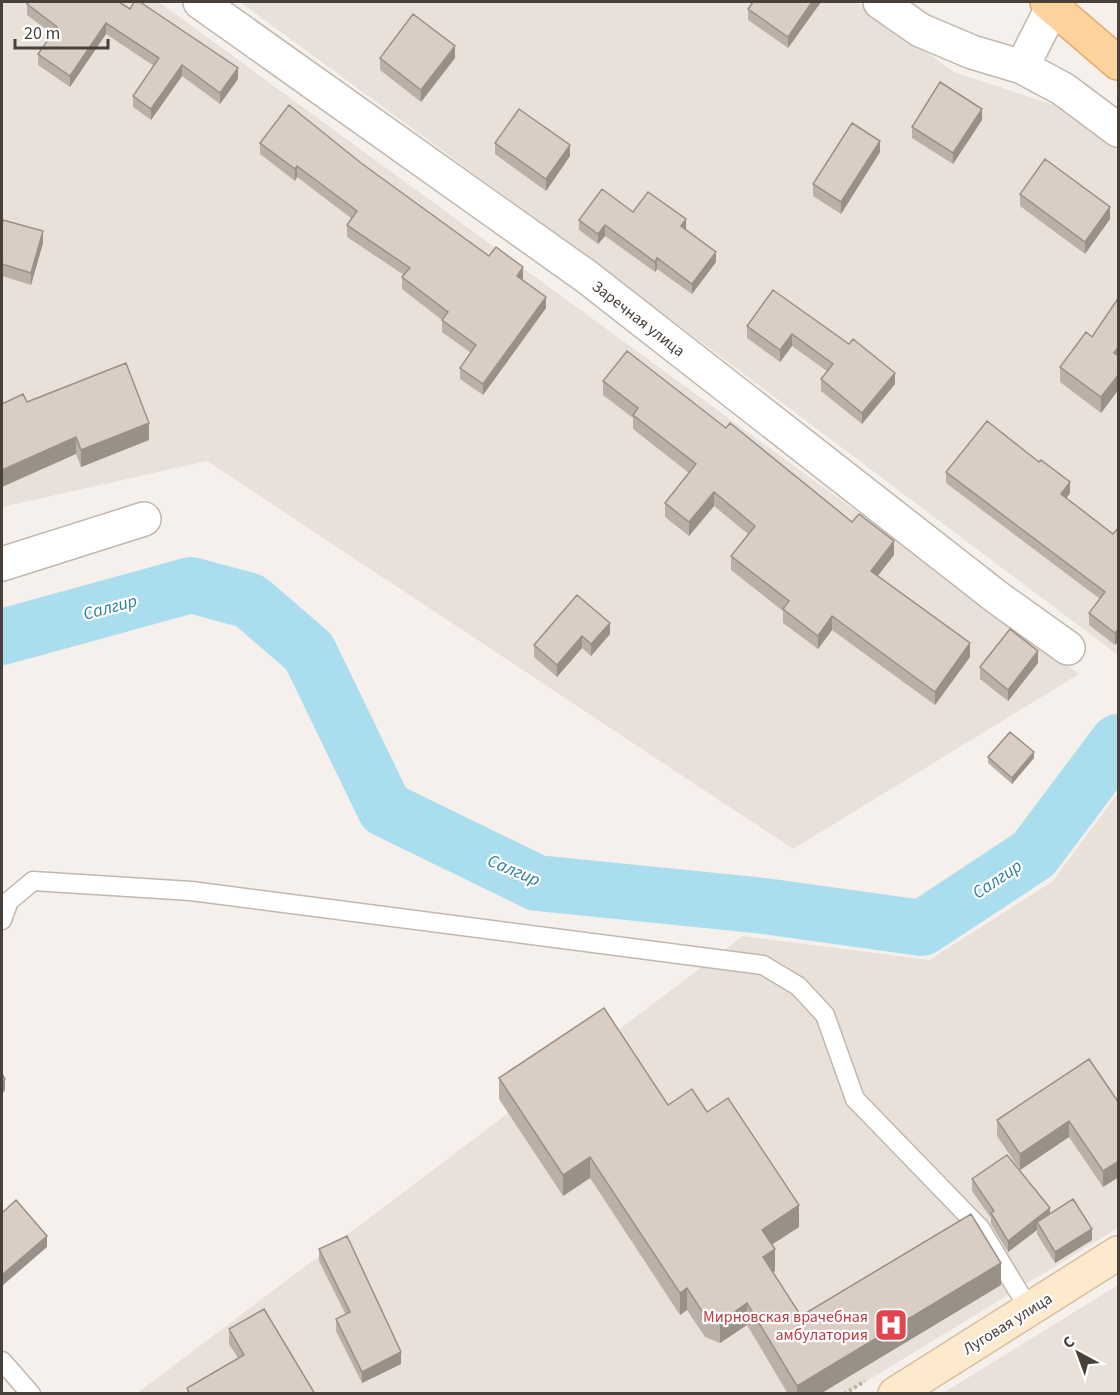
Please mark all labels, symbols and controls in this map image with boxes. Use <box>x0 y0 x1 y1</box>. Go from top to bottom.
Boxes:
scale bar <box>15 12 108 50</box>
text: 20 m <box>24 21 60 46</box>
street label: Заречная улица <box>587 276 689 362</box>
water label: Салгир <box>80 588 140 627</box>
water label: Салгир <box>484 848 544 893</box>
water label: Салгир <box>967 854 1027 905</box>
street label: Луговая улица <box>959 1288 1056 1360</box>
place label: Мирновская врачебная амбулатория <box>703 1306 868 1346</box>
hospital icon: Мирновская врачебная амбулатория <box>873 1307 909 1343</box>
north arrow <box>1048 1323 1108 1383</box>
text: С <box>1058 1331 1080 1354</box>

